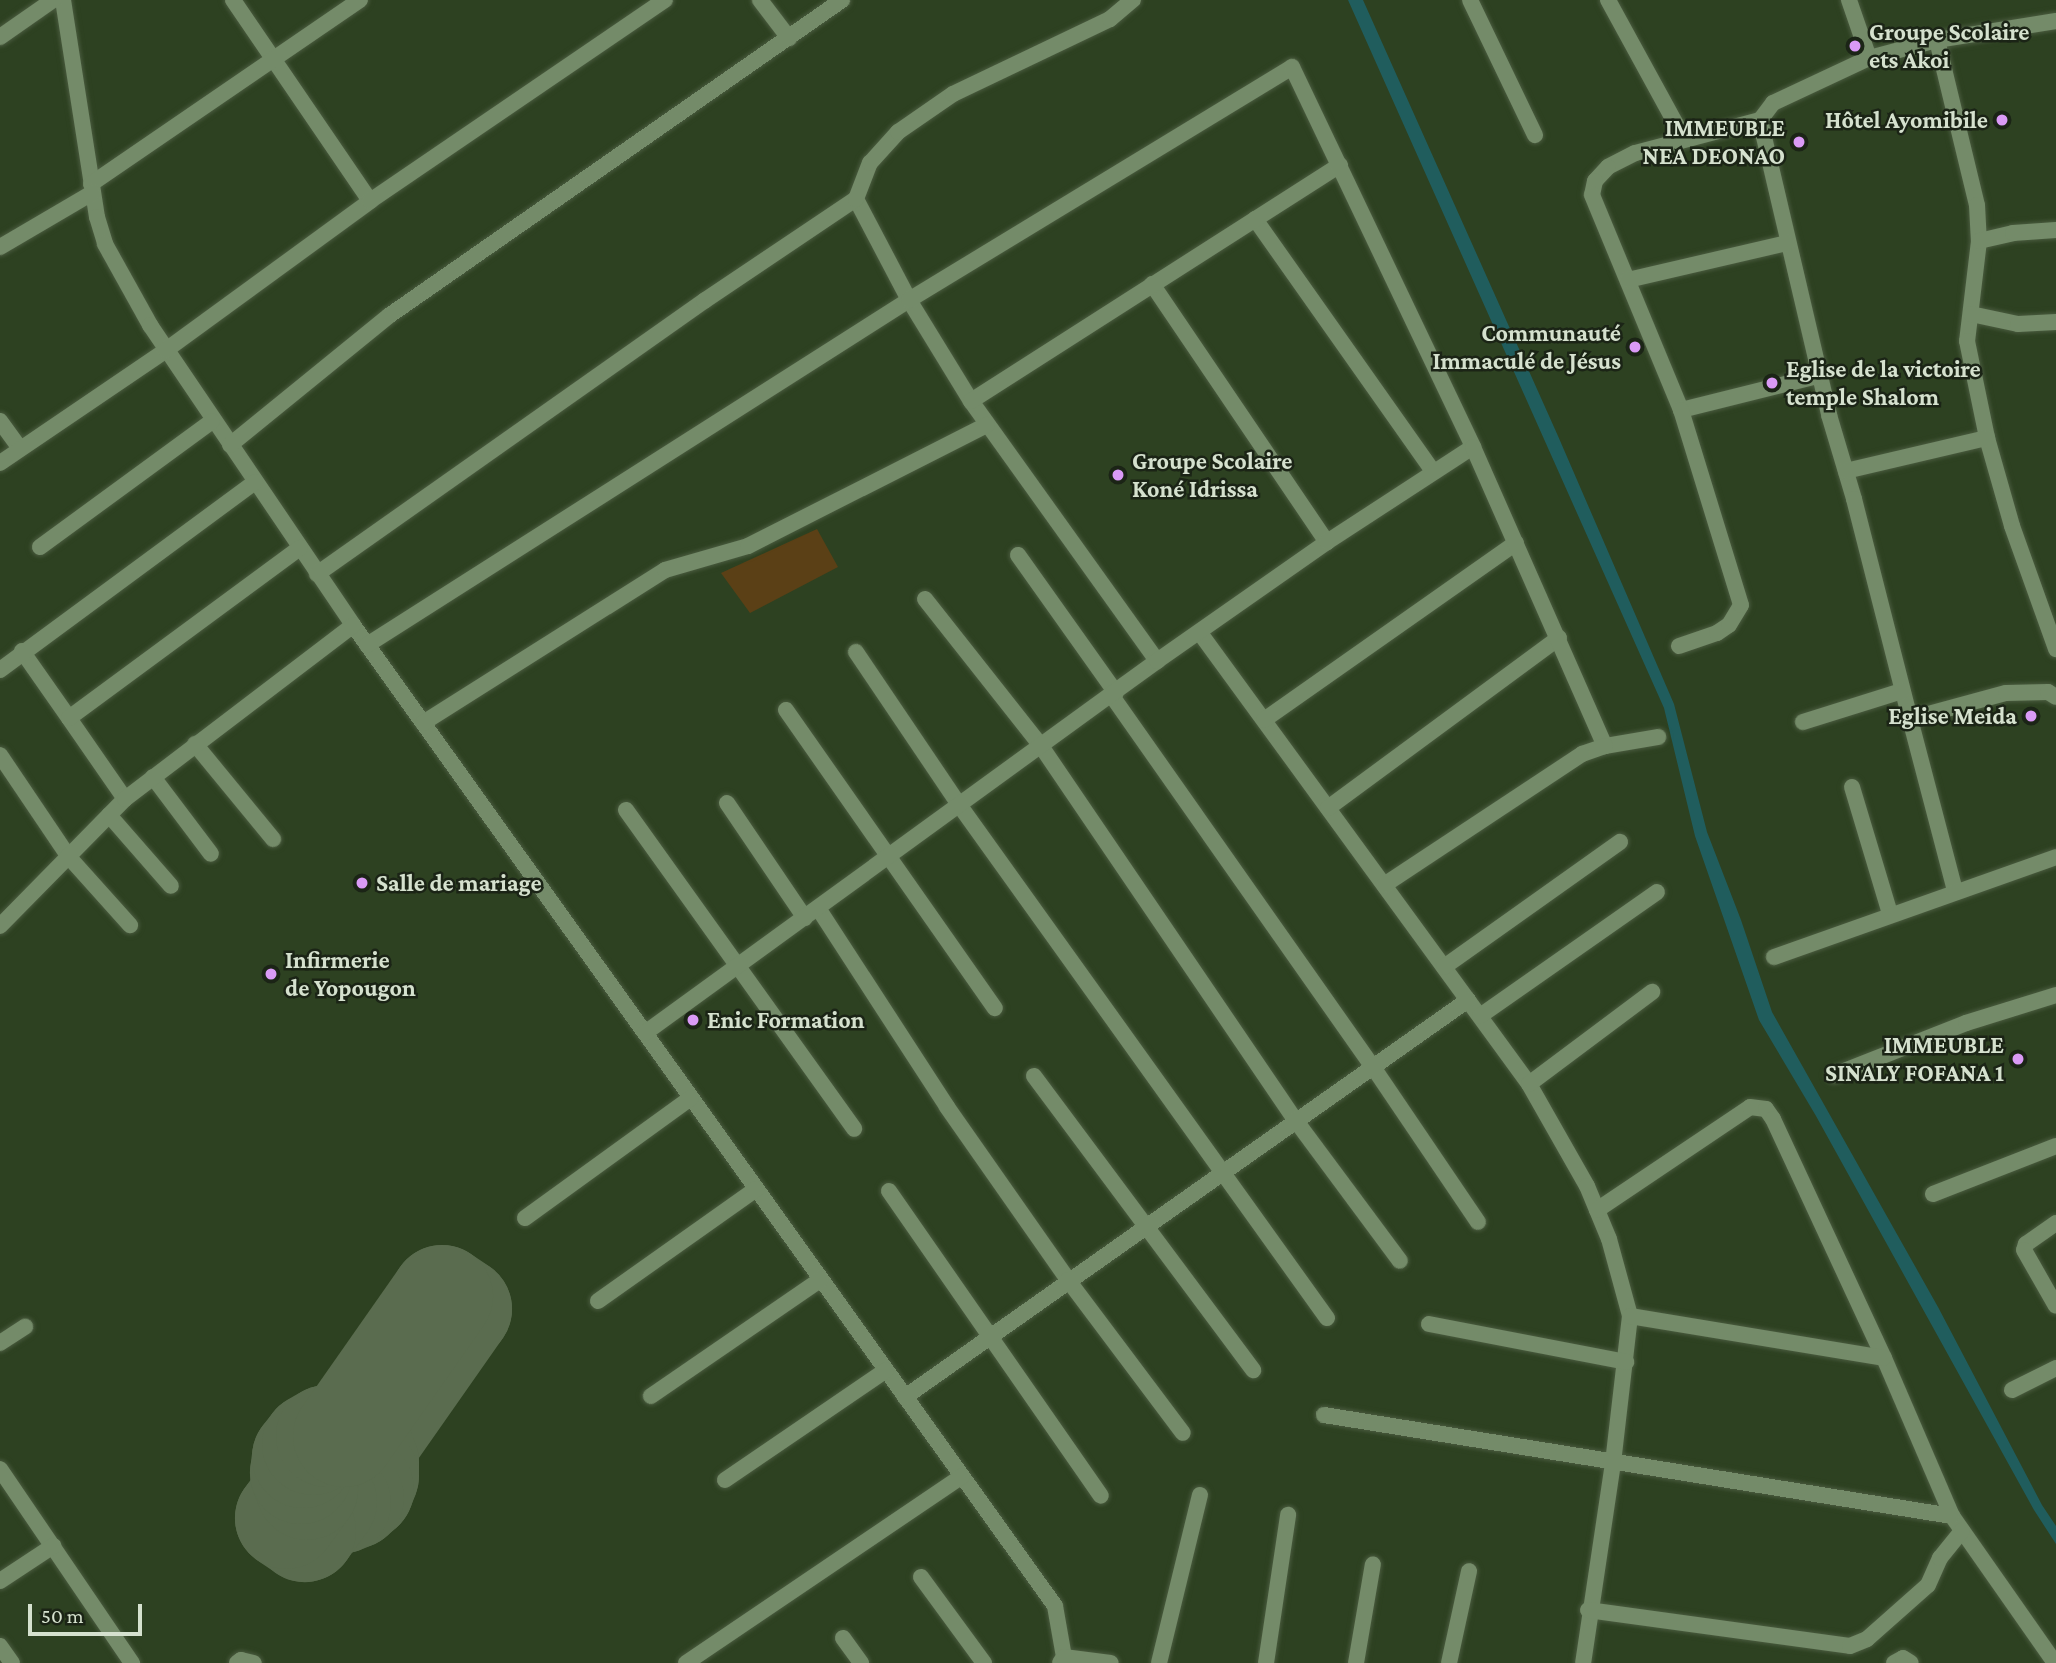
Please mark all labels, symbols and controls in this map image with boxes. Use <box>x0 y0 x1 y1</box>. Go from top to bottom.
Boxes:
place label: Groupe Scolaire ets Akoi <box>1869 18 2029 74</box>
marker: Groupe Scolaire ets Akoi <box>1847 38 1863 54</box>
place label: Hôtel Ayomibile <box>1825 106 1988 134</box>
marker: Hôtel Ayomibile <box>1994 112 2010 128</box>
place label: IMMEUBLE NEA DEONAO <box>1643 114 1785 170</box>
marker: IMMEUBLE NEA DEONAO <box>1791 134 1807 150</box>
place label: Communauté Immaculé de Jésus <box>1432 319 1621 375</box>
marker: Communauté Immaculé de Jésus <box>1627 339 1643 355</box>
place label: Eglise de la victoire temple Shalom <box>1786 355 1981 411</box>
marker: Eglise de la victoire temple Shalom <box>1764 375 1780 391</box>
place label: Groupe Scolaire Koné Idrissa <box>1132 447 1292 503</box>
marker: Groupe Scolaire Koné Idrissa <box>1110 467 1126 483</box>
place label: Eglise Meida <box>1888 702 2017 730</box>
marker: Eglise Meida <box>2023 708 2039 724</box>
place label: Salle de mariage <box>376 869 542 897</box>
marker: Salle de mariage <box>354 875 370 891</box>
place label: Infirmerie de Yopougon <box>285 946 416 1002</box>
marker: Infirmerie de Yopougon <box>263 966 279 982</box>
place label: Enic Formation <box>707 1006 865 1034</box>
marker: Enic Formation <box>685 1012 701 1028</box>
place label: IMMEUBLE SINALY FOFANA 1 <box>1825 1031 2004 1087</box>
marker: IMMEUBLE SINALY FOFANA 1 <box>2010 1051 2026 1067</box>
scale bar <box>32 1590 145 1634</box>
text: 50 m <box>41 1604 84 1628</box>

